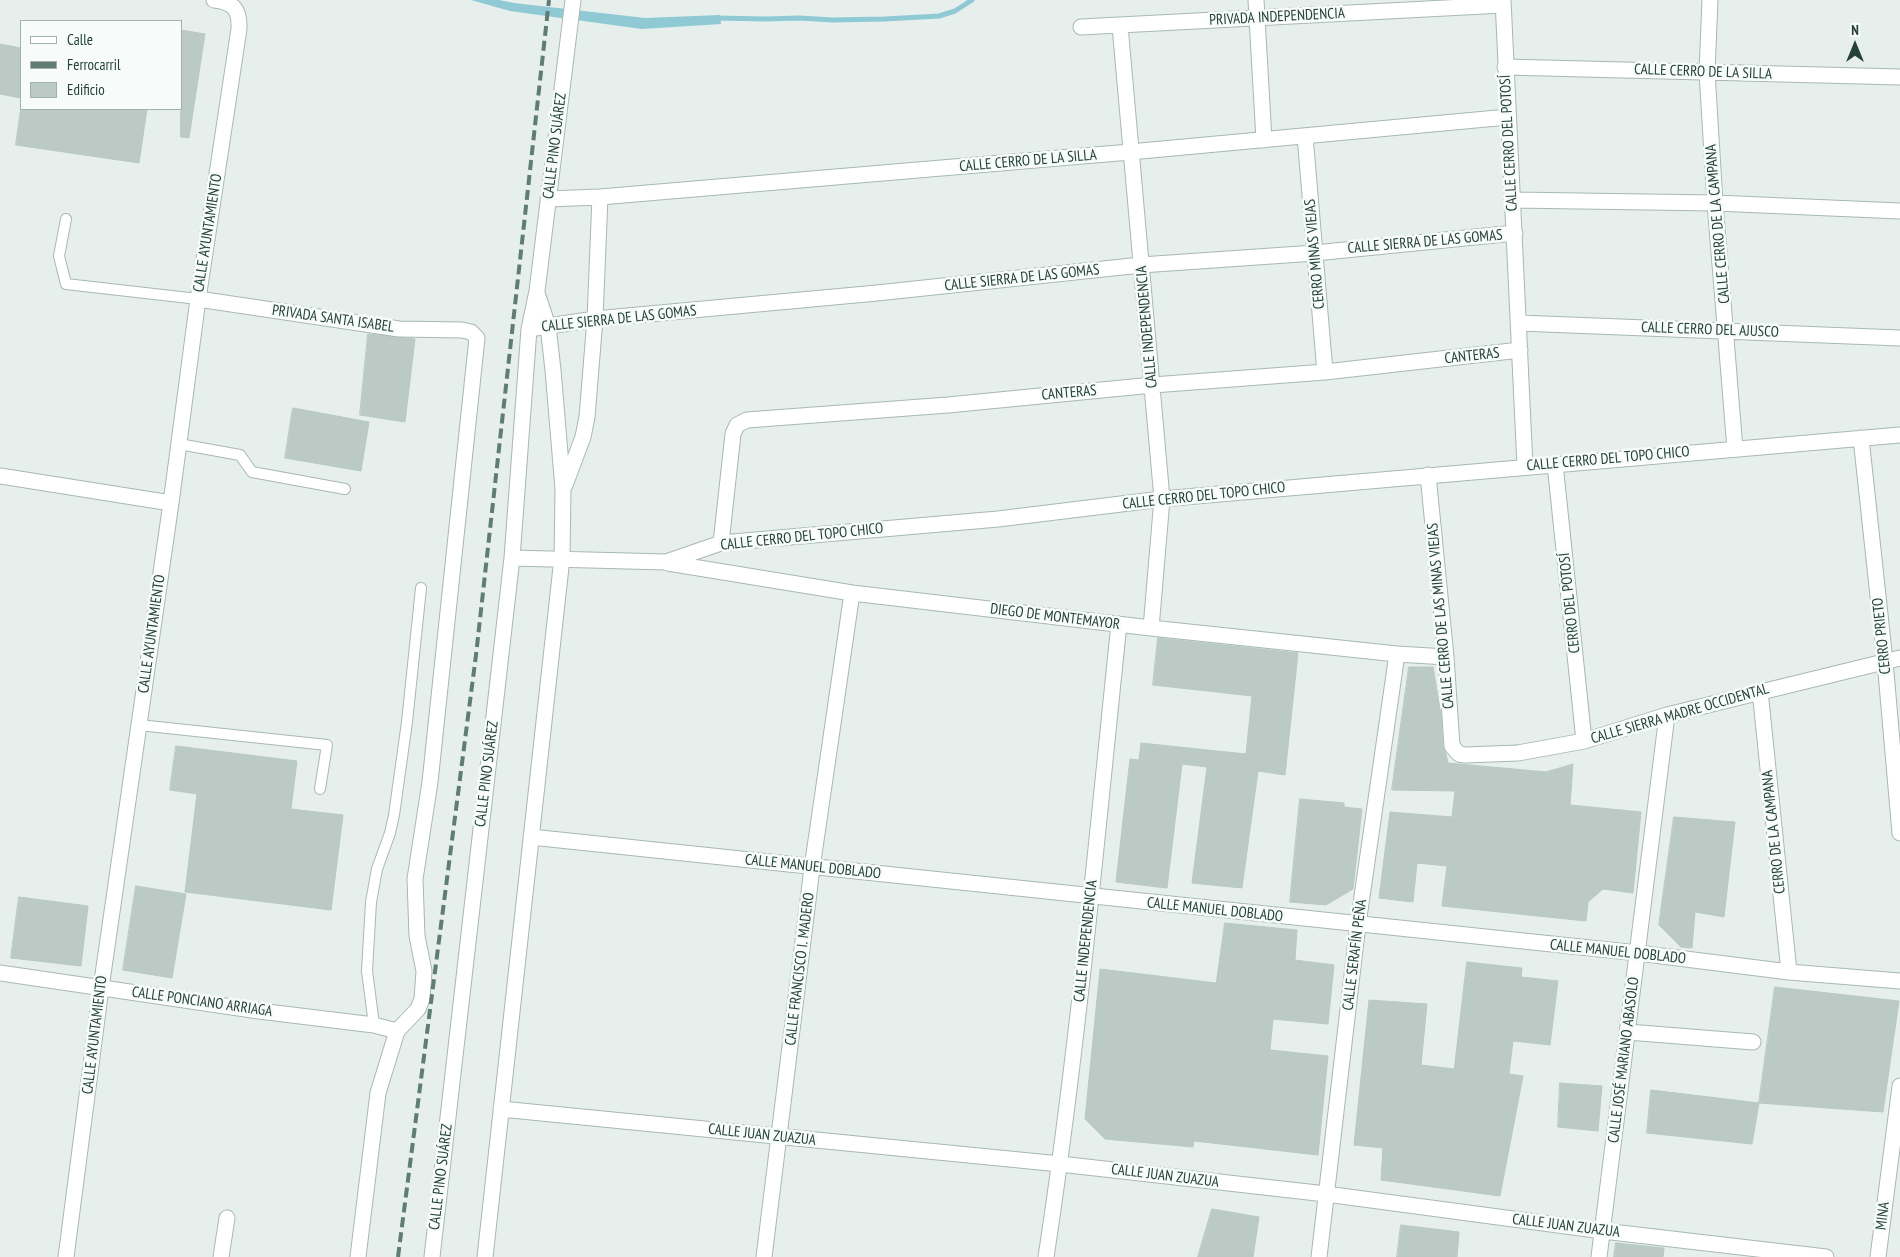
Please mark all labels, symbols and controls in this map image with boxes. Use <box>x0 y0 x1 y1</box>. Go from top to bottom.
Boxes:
street label: PRIVADA INDEPENDENCIA <box>1209 4 1345 30</box>
legend <box>20 20 182 110</box>
north arrow <box>1830 20 1880 70</box>
text: N <box>1851 21 1859 39</box>
text: Calle <box>67 30 93 49</box>
text: Ferrocarril <box>67 55 120 74</box>
street label: CALLE CERRO DE LA SILLA <box>1634 61 1772 83</box>
street label: CALLE CERRO DEL POTOSÍ <box>1496 74 1522 212</box>
text: Edificio <box>67 80 105 99</box>
street label: CALLE PINO SUÁREZ <box>540 92 570 200</box>
street label: CALLE CERRO DE LA CAMPANA <box>1702 144 1734 304</box>
street label: CALLE CERRO DE LA SILLA <box>958 146 1098 176</box>
street label: CALLE AYUNTAMIENTO <box>190 173 226 293</box>
street label: CERRO MINAS VIEJAS <box>1301 198 1329 310</box>
street label: CALLE SIERRA DE LAS GOMAS <box>1347 226 1503 258</box>
street label: CALLE SIERRA DE LAS GOMAS <box>944 261 1100 295</box>
street label: CALLE INDEPENDENCIA <box>1133 265 1161 389</box>
street label: PRIVADA SANTA ISABEL <box>271 302 395 336</box>
street label: CALLE SIERRA DE LAS GOMAS <box>541 302 697 336</box>
street label: CALLE CERRO DEL AJUSCO <box>1641 319 1779 341</box>
street label: CANTERAS <box>1444 344 1500 368</box>
street label: CANTERAS <box>1041 382 1097 404</box>
street label: CALLE CERRO DEL TOPO CHICO <box>1526 443 1690 475</box>
street label: CALLE CERRO DEL TOPO CHICO <box>1122 478 1286 514</box>
street label: CALLE CERRO DEL TOPO CHICO <box>720 519 884 555</box>
street label: CALLE CERRO DE LAS MINAS VIEJAS <box>1424 522 1458 710</box>
street label: CERRO DEL POTOSÍ <box>1556 552 1584 654</box>
street label: CALLE AYUNTAMIENTO <box>135 574 169 694</box>
street label: CERRO PRIETO <box>1869 597 1895 675</box>
street label: DIEGO DE MONTEMAYOR <box>989 600 1121 634</box>
street label: CALLE SIERRA MADRE OCCIDENTAL <box>1589 680 1771 748</box>
street label: CALLE PINO SUÁREZ <box>472 720 502 828</box>
street label: CERRO DE LA CAMPANA <box>1759 769 1789 895</box>
street label: CALLE MANUEL DOBLADO <box>744 851 882 883</box>
street label: CALLE INDEPENDENCIA <box>1071 879 1101 1003</box>
street label: CALLE FRANCISCO I. MADERO <box>782 892 818 1046</box>
street label: CALLE MANUEL DOBLADO <box>1146 894 1284 926</box>
street label: CALLE SERAFÍN PEÑA <box>1339 898 1371 1012</box>
street label: CALLE MANUEL DOBLADO <box>1549 936 1687 968</box>
street label: CALLE AYUNTAMIENTO <box>79 975 111 1095</box>
street label: CALLE JOSÉ MARIANO ABASOLO <box>1605 976 1643 1144</box>
street label: CALLE PONCIANO ARRIAGA <box>131 983 273 1021</box>
street label: CALLE JUAN ZUAZUA <box>707 1120 817 1150</box>
street label: CALLE PINO SUÁREZ <box>426 1123 456 1231</box>
street label: CALLE JUAN ZUAZUA <box>1110 1160 1220 1192</box>
street label: MINA <box>1872 1201 1894 1231</box>
street label: CALLE JUAN ZUAZUA <box>1511 1210 1621 1242</box>

